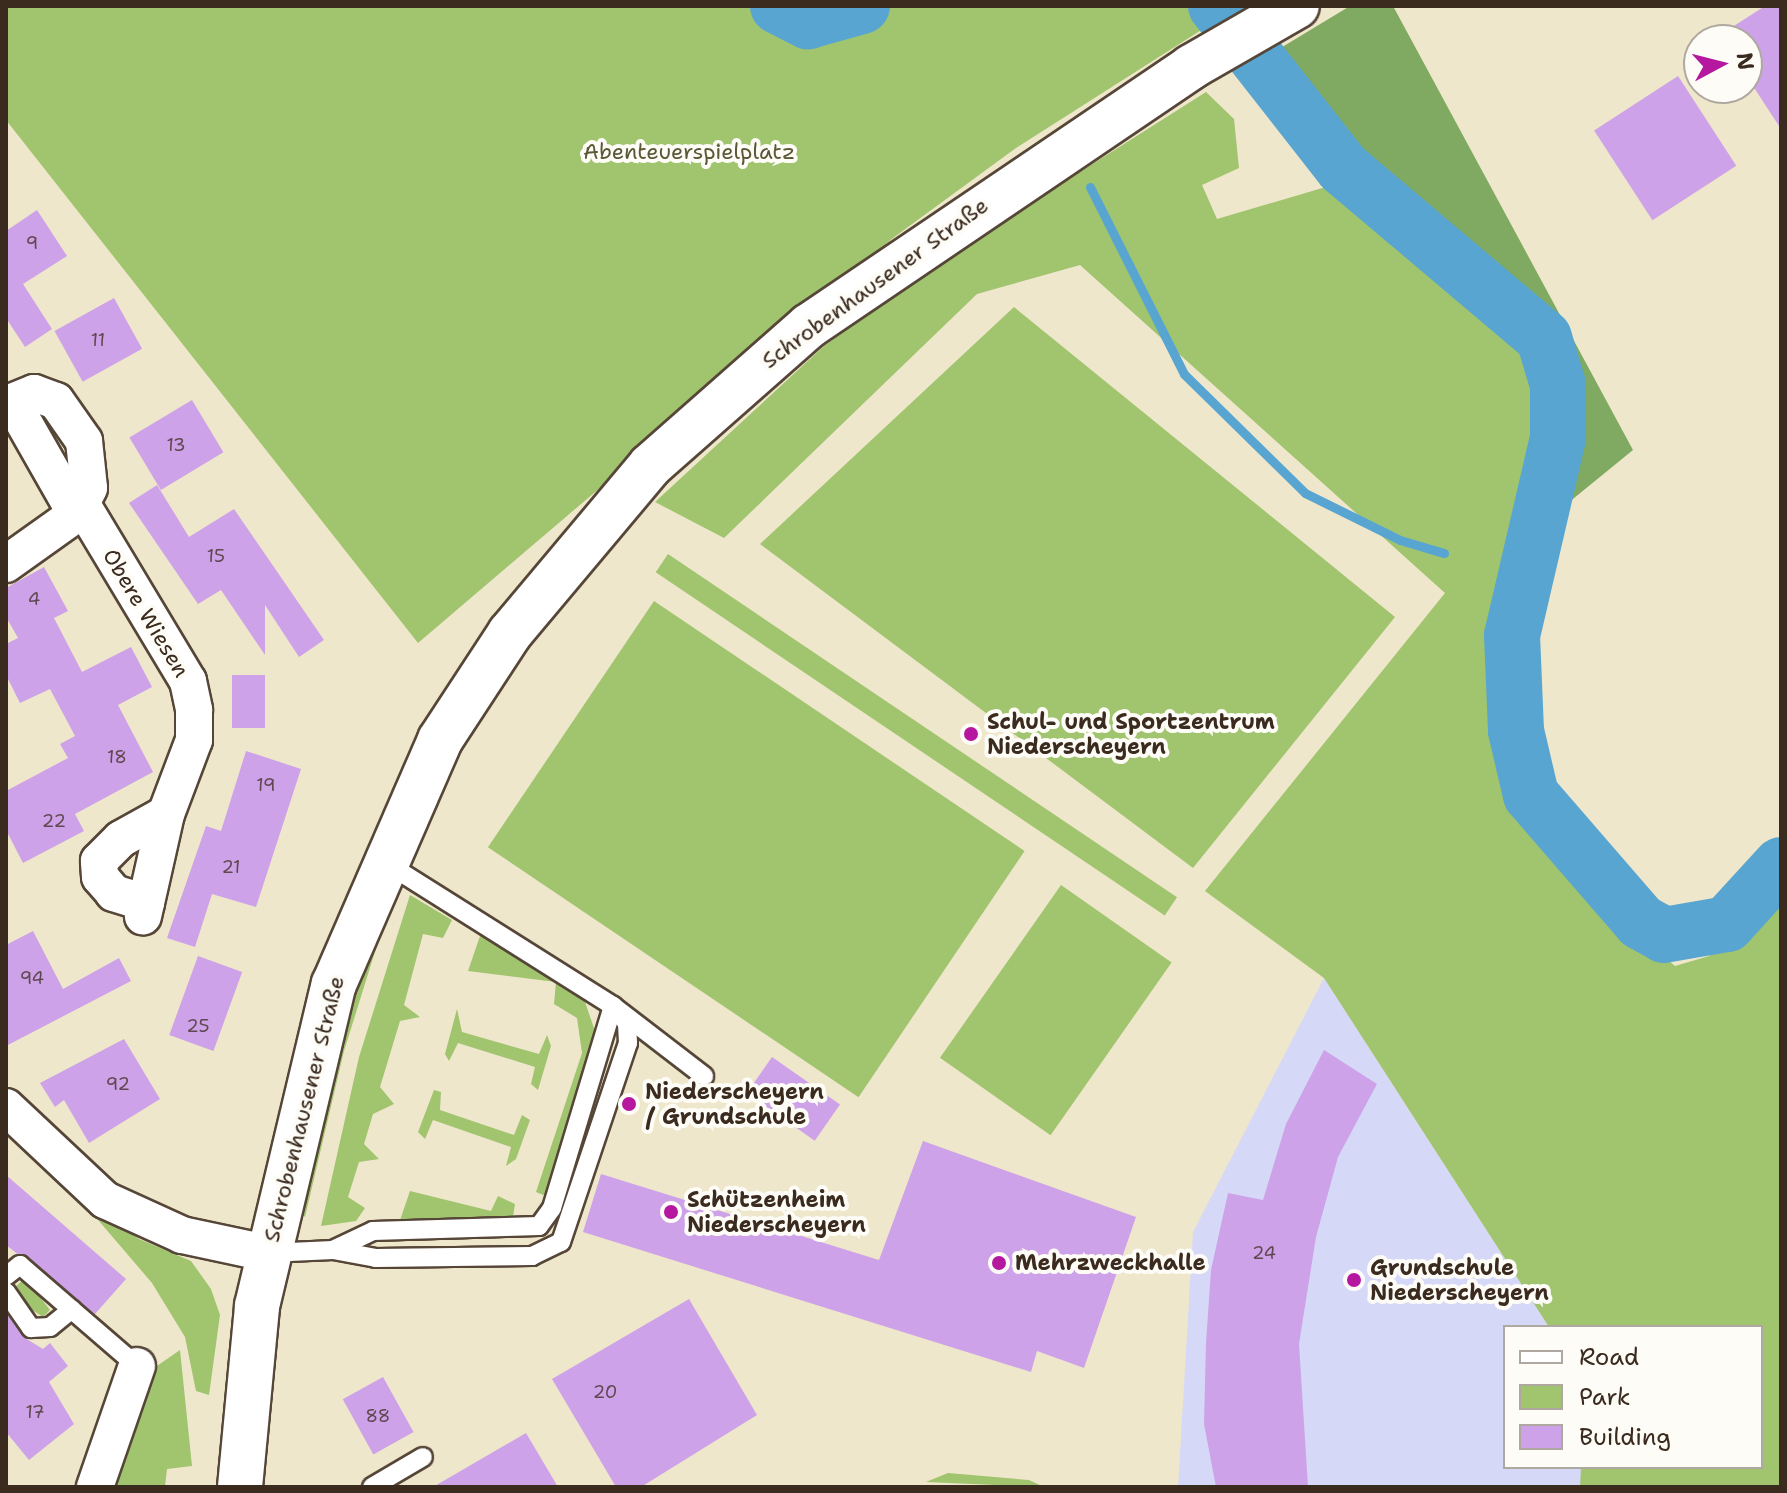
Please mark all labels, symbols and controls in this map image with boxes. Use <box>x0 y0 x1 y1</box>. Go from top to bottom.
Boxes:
north arrow <box>1683 24 1763 104</box>
text: N <box>1730 51 1761 72</box>
park label: Abenteuerspielplatz <box>583 139 795 165</box>
street label: Schrobenhausener Straße <box>757 192 993 374</box>
house number: 9 <box>26 232 38 254</box>
house number: 11 <box>91 329 105 351</box>
house number: 13 <box>166 434 186 456</box>
street label: Obere Wiesen <box>97 544 195 682</box>
house number: 15 <box>207 545 225 567</box>
house number: 4 <box>28 588 40 610</box>
place label: Schul- und Sportzentrum Niederscheyern <box>987 708 1275 760</box>
marker: Schul- und Sportzentrum Niederscheyern <box>962 725 980 743</box>
house number: 18 <box>107 746 127 768</box>
house number: 19 <box>256 774 276 796</box>
house number: 22 <box>42 810 66 832</box>
house number: 21 <box>221 856 241 878</box>
house number: 94 <box>20 967 44 989</box>
street label: Schrobenhausener Straße <box>258 973 350 1245</box>
house number: 25 <box>186 1015 210 1037</box>
house number: 92 <box>106 1073 130 1095</box>
place label: Niederscheyern / Grundschule <box>645 1078 824 1130</box>
marker: Niederscheyern / Grundschule <box>620 1095 638 1113</box>
place label: Schützenheim Niederscheyern <box>687 1186 866 1238</box>
marker: Schützenheim Niederscheyern <box>662 1203 680 1221</box>
house number: 24 <box>1252 1242 1276 1264</box>
place label: Mehrzweckhalle <box>1015 1250 1206 1276</box>
marker: Mehrzweckhalle <box>990 1254 1008 1272</box>
place label: Grundschule Niederscheyern <box>1370 1254 1549 1306</box>
marker: Grundschule Niederscheyern <box>1345 1271 1363 1289</box>
legend <box>1503 1325 1763 1469</box>
text: Road <box>1579 1341 1639 1373</box>
house number: 20 <box>593 1381 617 1403</box>
text: Park <box>1579 1381 1631 1413</box>
house number: 17 <box>25 1401 45 1423</box>
house number: 88 <box>366 1405 390 1427</box>
text: Building <box>1579 1421 1671 1453</box>

